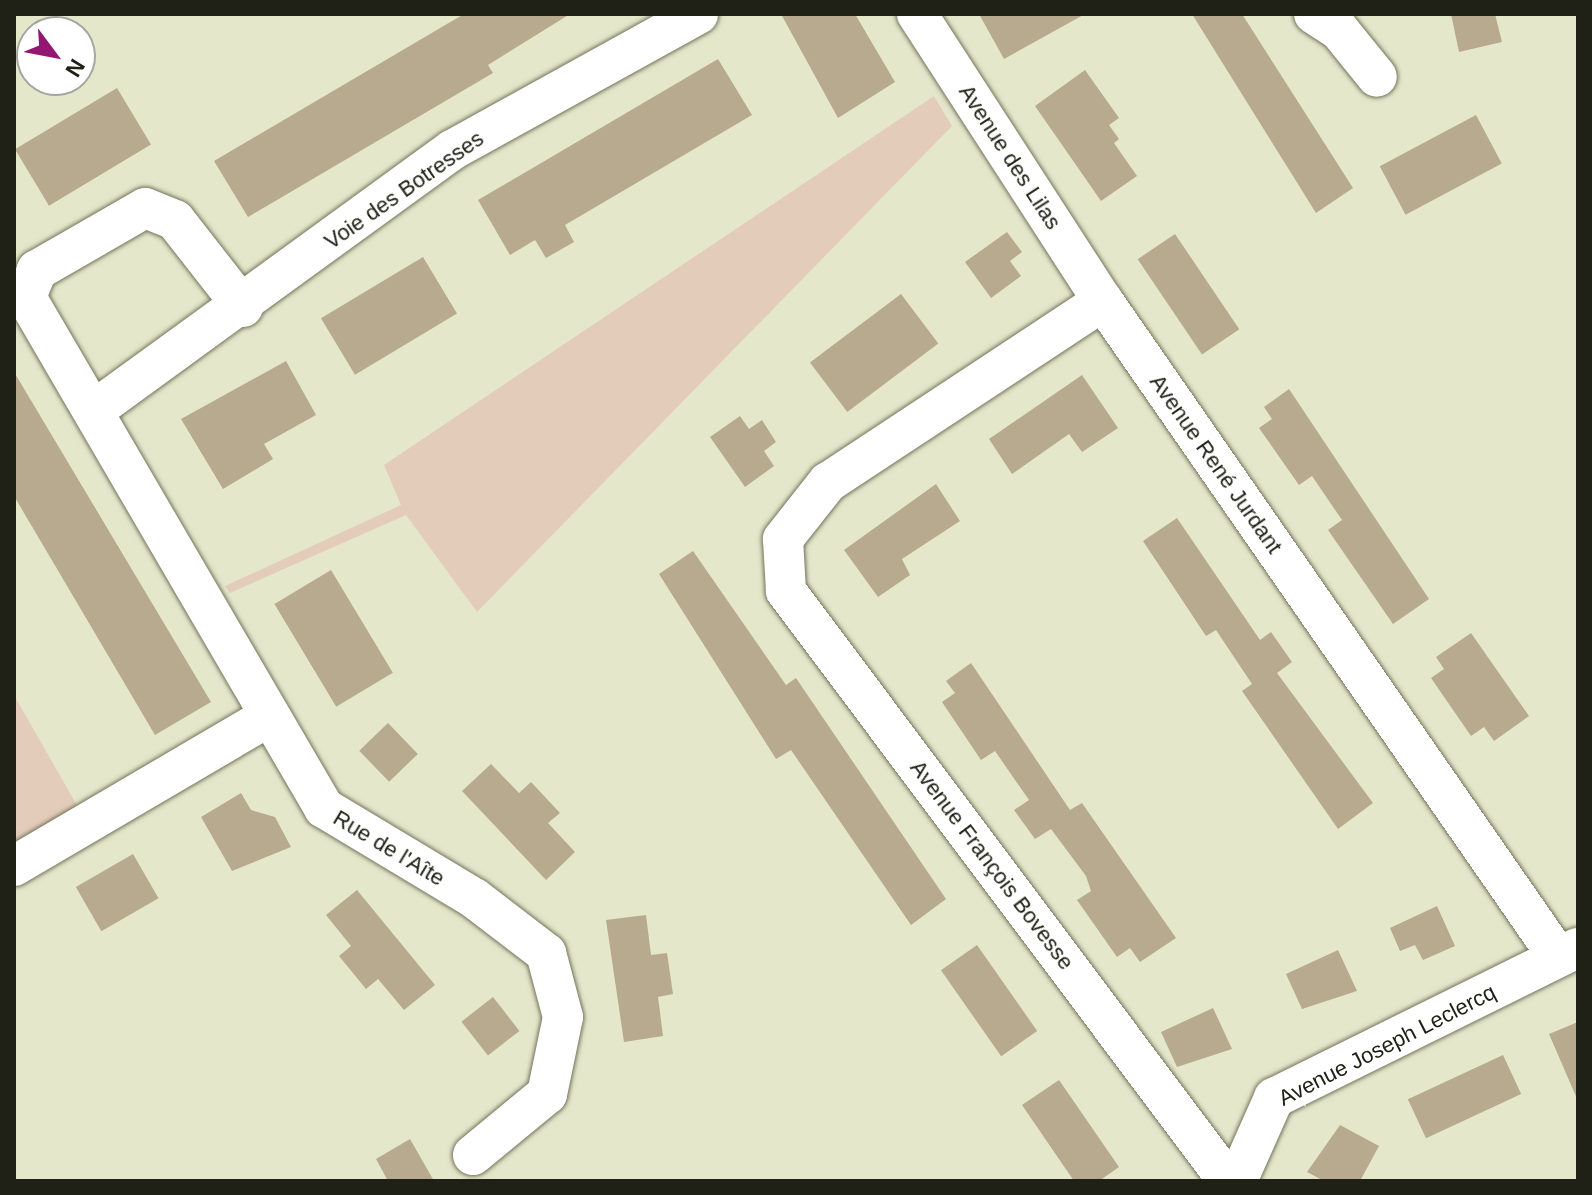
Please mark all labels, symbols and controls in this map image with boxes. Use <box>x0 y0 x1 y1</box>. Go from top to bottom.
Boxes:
north arrow <box>16 16 96 96</box>
text: N <box>60 55 90 81</box>
street label: Avenue des Lilas <box>953 80 1067 234</box>
street label: Voie des Botresses <box>319 125 489 255</box>
street label: Avenue René Jurdant <box>1144 369 1288 559</box>
street label: Avenue François Bovesse <box>905 755 1079 975</box>
street label: Rue de l'Aîte <box>329 804 449 892</box>
street label: Avenue Joseph Leclercq <box>1274 979 1500 1111</box>

